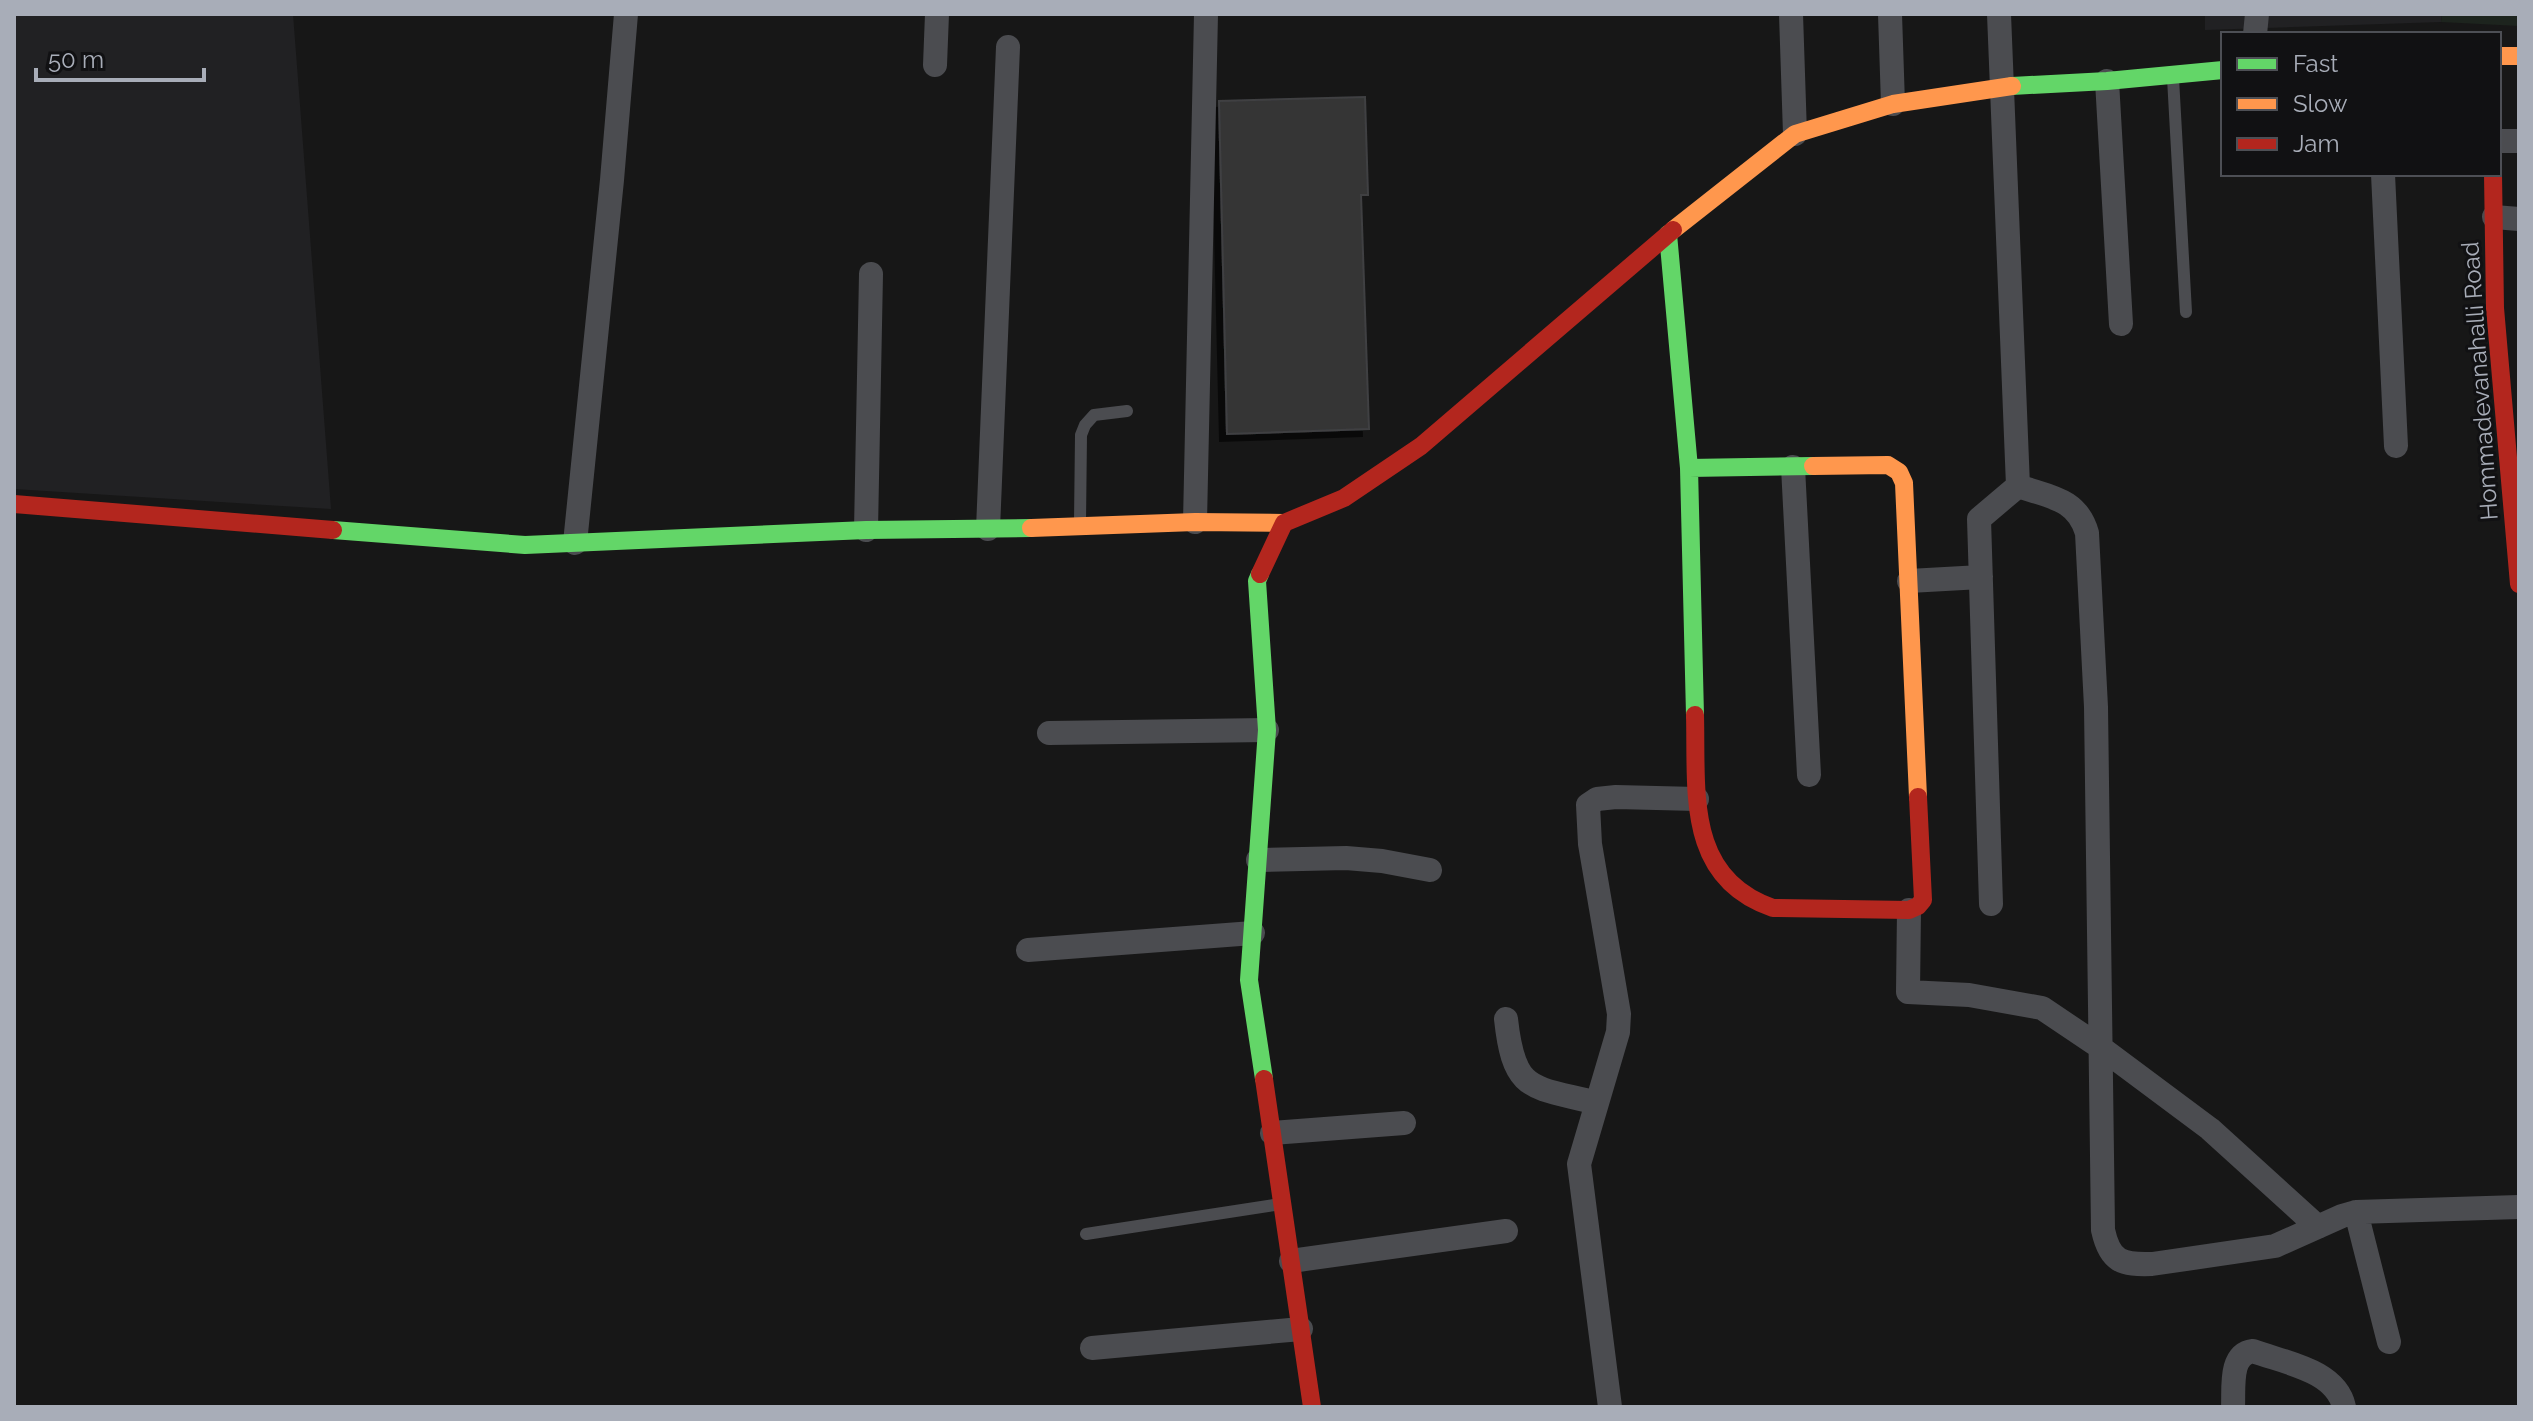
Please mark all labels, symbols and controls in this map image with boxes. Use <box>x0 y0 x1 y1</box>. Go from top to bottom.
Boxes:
scale bar <box>36 32 204 82</box>
legend <box>2221 32 2501 176</box>
text: 50 m <box>48 45 104 74</box>
text: Fast <box>2293 49 2338 78</box>
text: Slow <box>2293 89 2348 118</box>
text: Jam <box>2293 129 2339 158</box>
street label: Hommadevanahalli Road <box>2455 241 2504 521</box>

